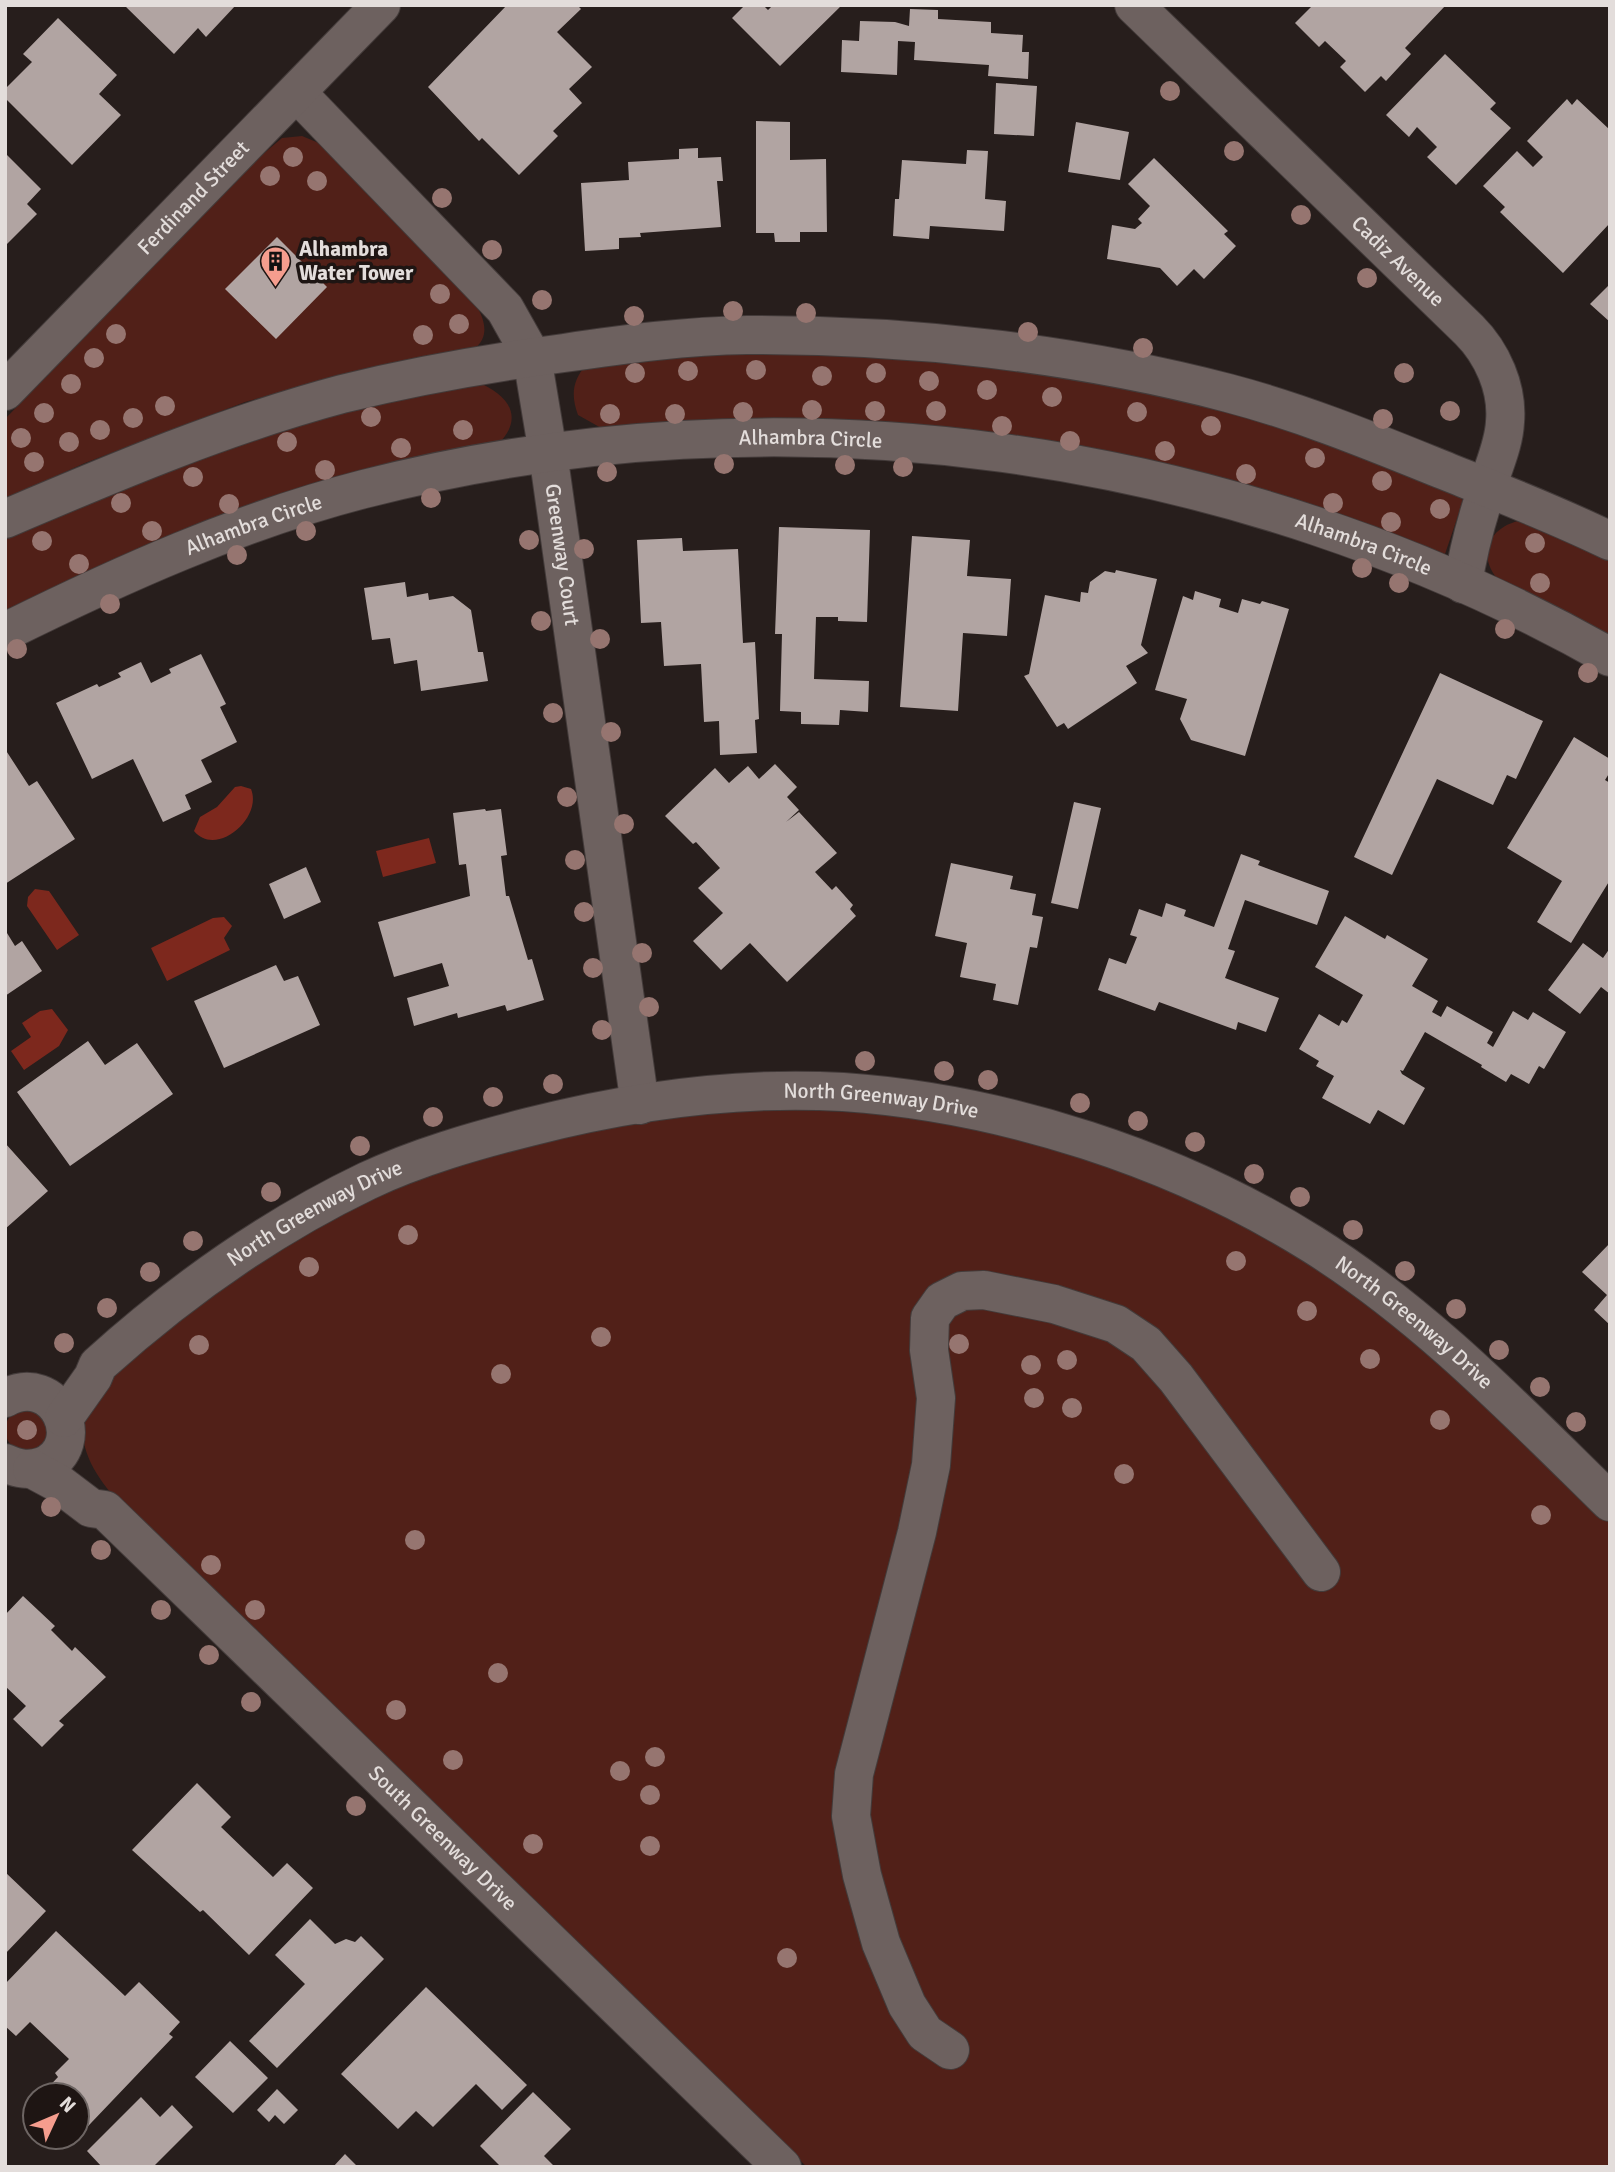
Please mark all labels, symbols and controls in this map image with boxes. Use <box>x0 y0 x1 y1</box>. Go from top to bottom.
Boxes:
street label: Ferdinand Street <box>132 135 255 260</box>
street label: Cadiz Avenue <box>1346 210 1450 312</box>
place label: Alhambra Water Tower <box>299 236 414 286</box>
building icon: Alhambra Water Tower <box>259 244 293 288</box>
street label: Alhambra Circle <box>738 424 883 454</box>
street label: Greenway Court <box>539 482 585 628</box>
street label: Alhambra Circle <box>181 488 325 561</box>
street label: Alhambra Circle <box>1292 507 1436 581</box>
street label: North Greenway Drive <box>783 1078 981 1124</box>
street label: North Greenway Drive <box>222 1154 406 1272</box>
street label: North Greenway Drive <box>1330 1250 1499 1395</box>
street label: South Greenway Drive <box>363 1760 523 1916</box>
north arrow <box>21 2081 91 2151</box>
text: N <box>54 2092 81 2118</box>

